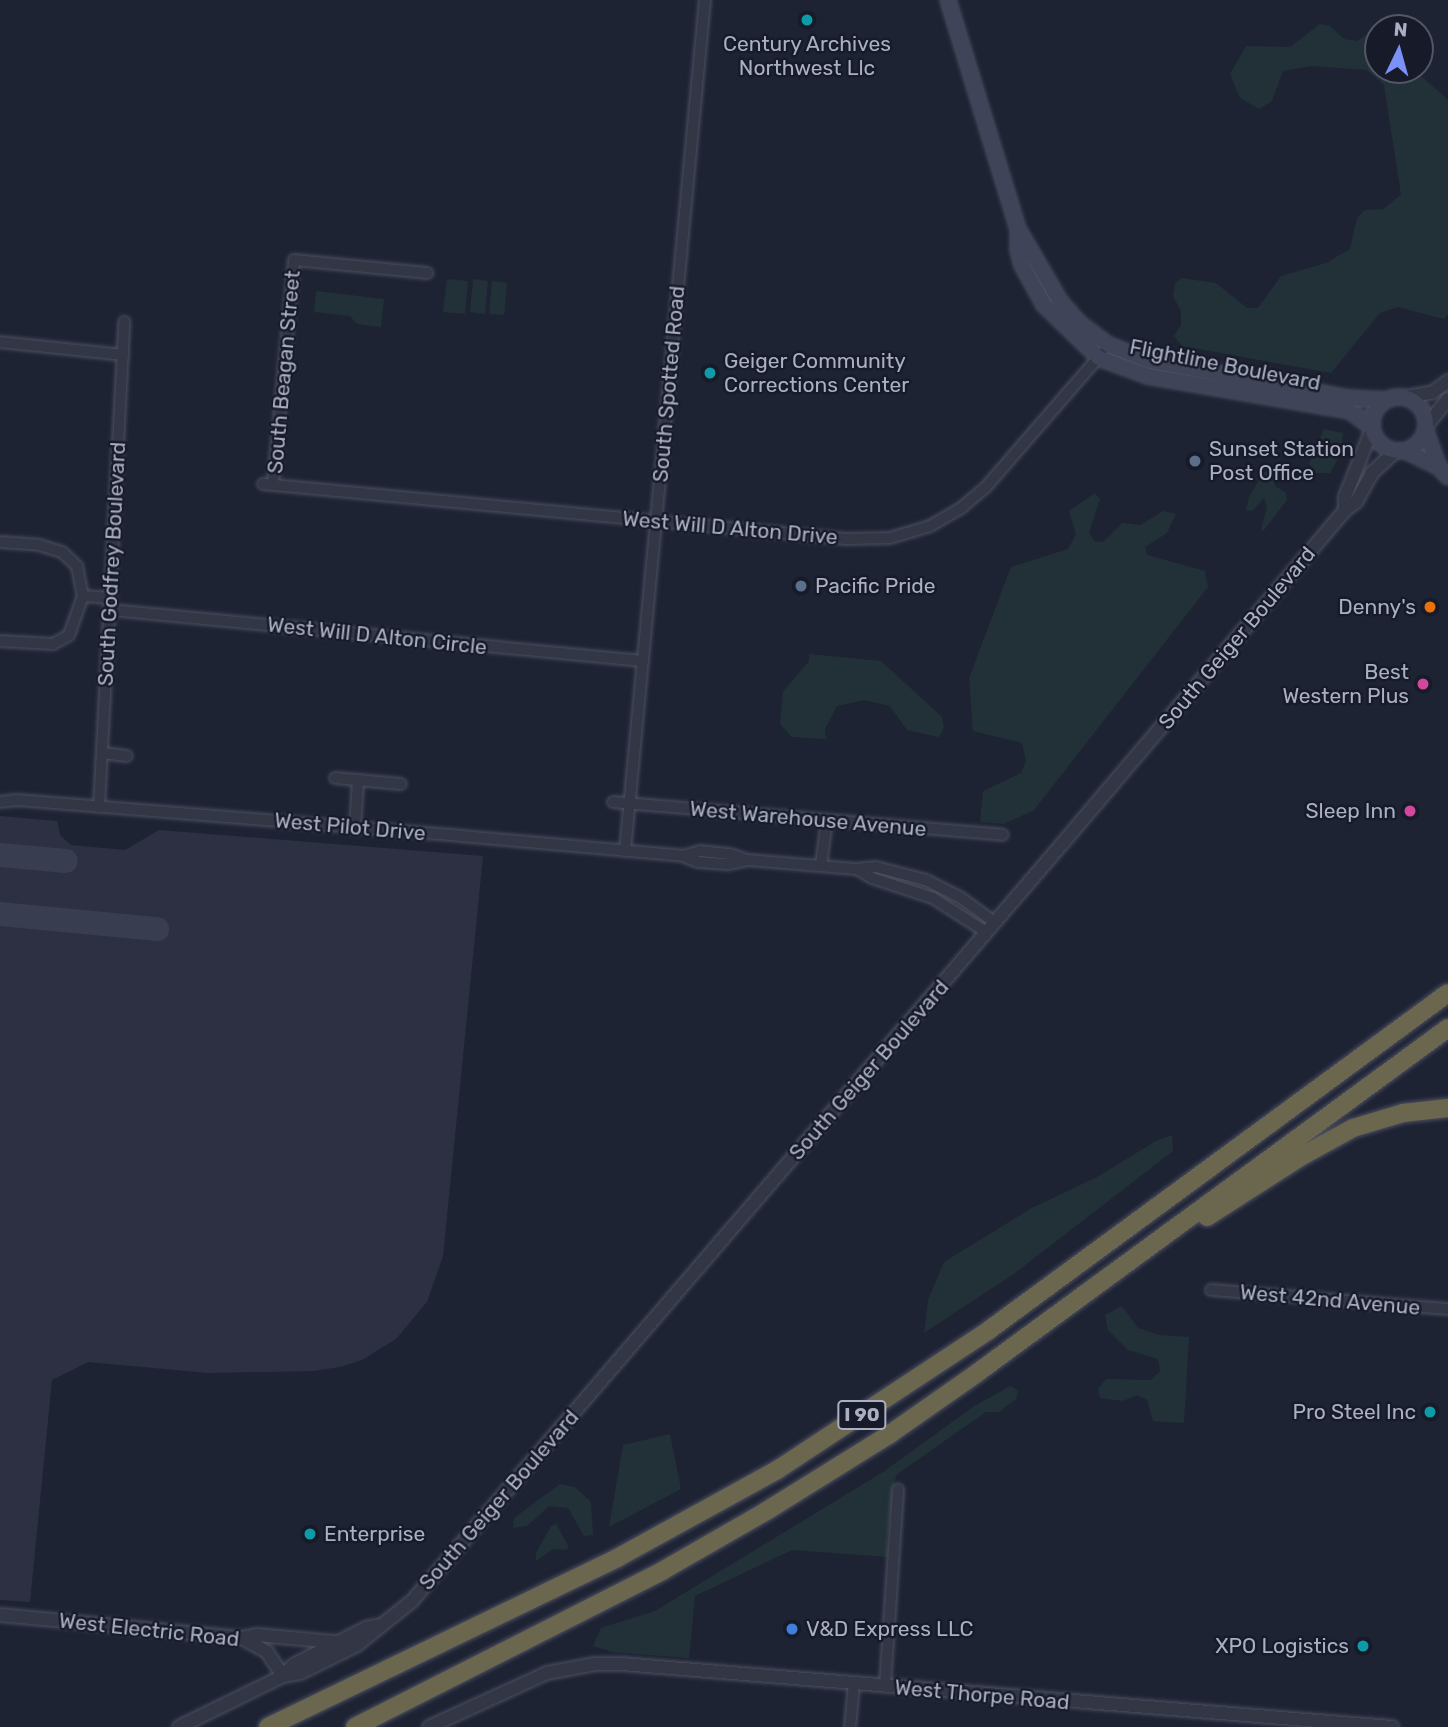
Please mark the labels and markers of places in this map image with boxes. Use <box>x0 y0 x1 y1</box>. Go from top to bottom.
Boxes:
marker: Century Archives Northwest Llc <box>799 12 815 28</box>
place label: Century Archives Northwest Llc <box>723 31 891 81</box>
place label: Geiger Community Corrections Center <box>724 348 909 398</box>
marker: Geiger Community Corrections Center <box>702 365 718 381</box>
place label: Sunset Station Post Office <box>1209 436 1354 486</box>
marker: Sunset Station Post Office <box>1187 453 1203 469</box>
place label: Pacific Pride <box>815 573 936 599</box>
marker: Pacific Pride <box>793 578 809 594</box>
place label: Denny's <box>1338 594 1416 620</box>
marker: Denny's <box>1422 599 1438 615</box>
place label: Best Western Plus <box>1282 659 1409 709</box>
marker: Best Western Plus <box>1415 676 1431 692</box>
place label: Sleep Inn <box>1305 798 1396 824</box>
marker: Sleep Inn <box>1402 803 1418 819</box>
place label: Pro Steel Inc <box>1292 1399 1416 1425</box>
marker: Pro Steel Inc <box>1422 1404 1438 1420</box>
place label: Enterprise <box>324 1521 425 1547</box>
marker: Enterprise <box>302 1526 318 1542</box>
place label: V&D Express LLC <box>806 1616 973 1642</box>
marker: V&D Express LLC <box>784 1621 800 1637</box>
place label: XPO Logistics <box>1215 1633 1349 1659</box>
marker: XPO Logistics <box>1355 1638 1371 1654</box>

